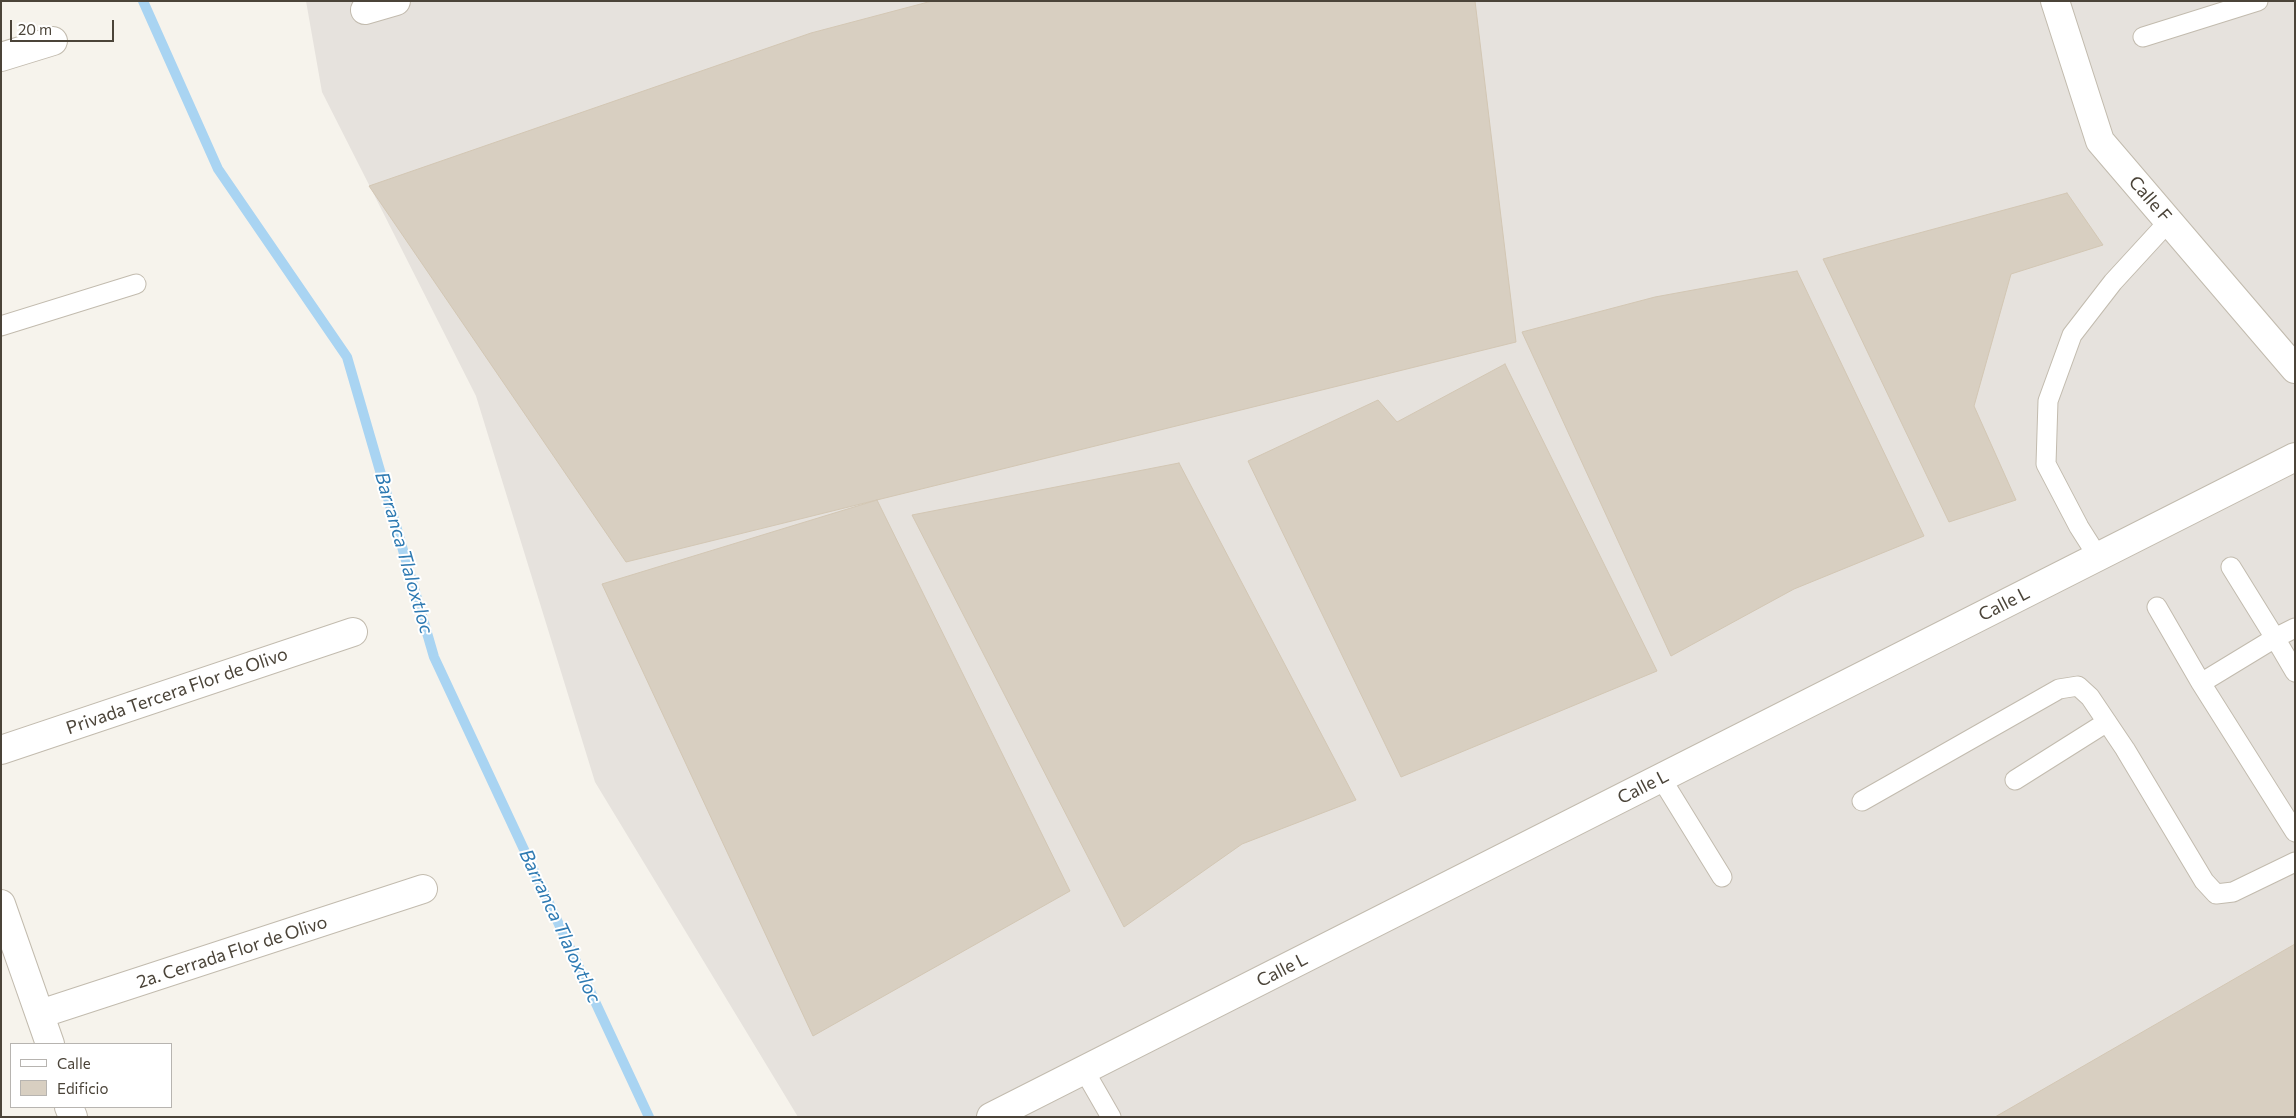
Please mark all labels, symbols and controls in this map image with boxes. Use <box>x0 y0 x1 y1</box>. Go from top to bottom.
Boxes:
scale bar <box>12 10 116 42</box>
text: 20 m <box>18 20 52 38</box>
street label: Calle F <box>2124 171 2176 227</box>
water label: Barranca Tlaloxtloc <box>370 469 438 637</box>
street label: Calle L <box>1975 582 2033 626</box>
street label: Privada Tercera Flor de Olivo <box>63 643 291 739</box>
street label: Calle L <box>1614 765 1672 809</box>
water label: Barranca Tlaloxtloc <box>514 845 606 1007</box>
street label: 2a. Cerrada Flor de Olivo <box>134 911 330 993</box>
street label: Calle L <box>1253 948 1311 992</box>
legend <box>10 1043 172 1108</box>
text: Calle <box>57 1054 91 1072</box>
text: Edificio <box>57 1079 108 1097</box>

